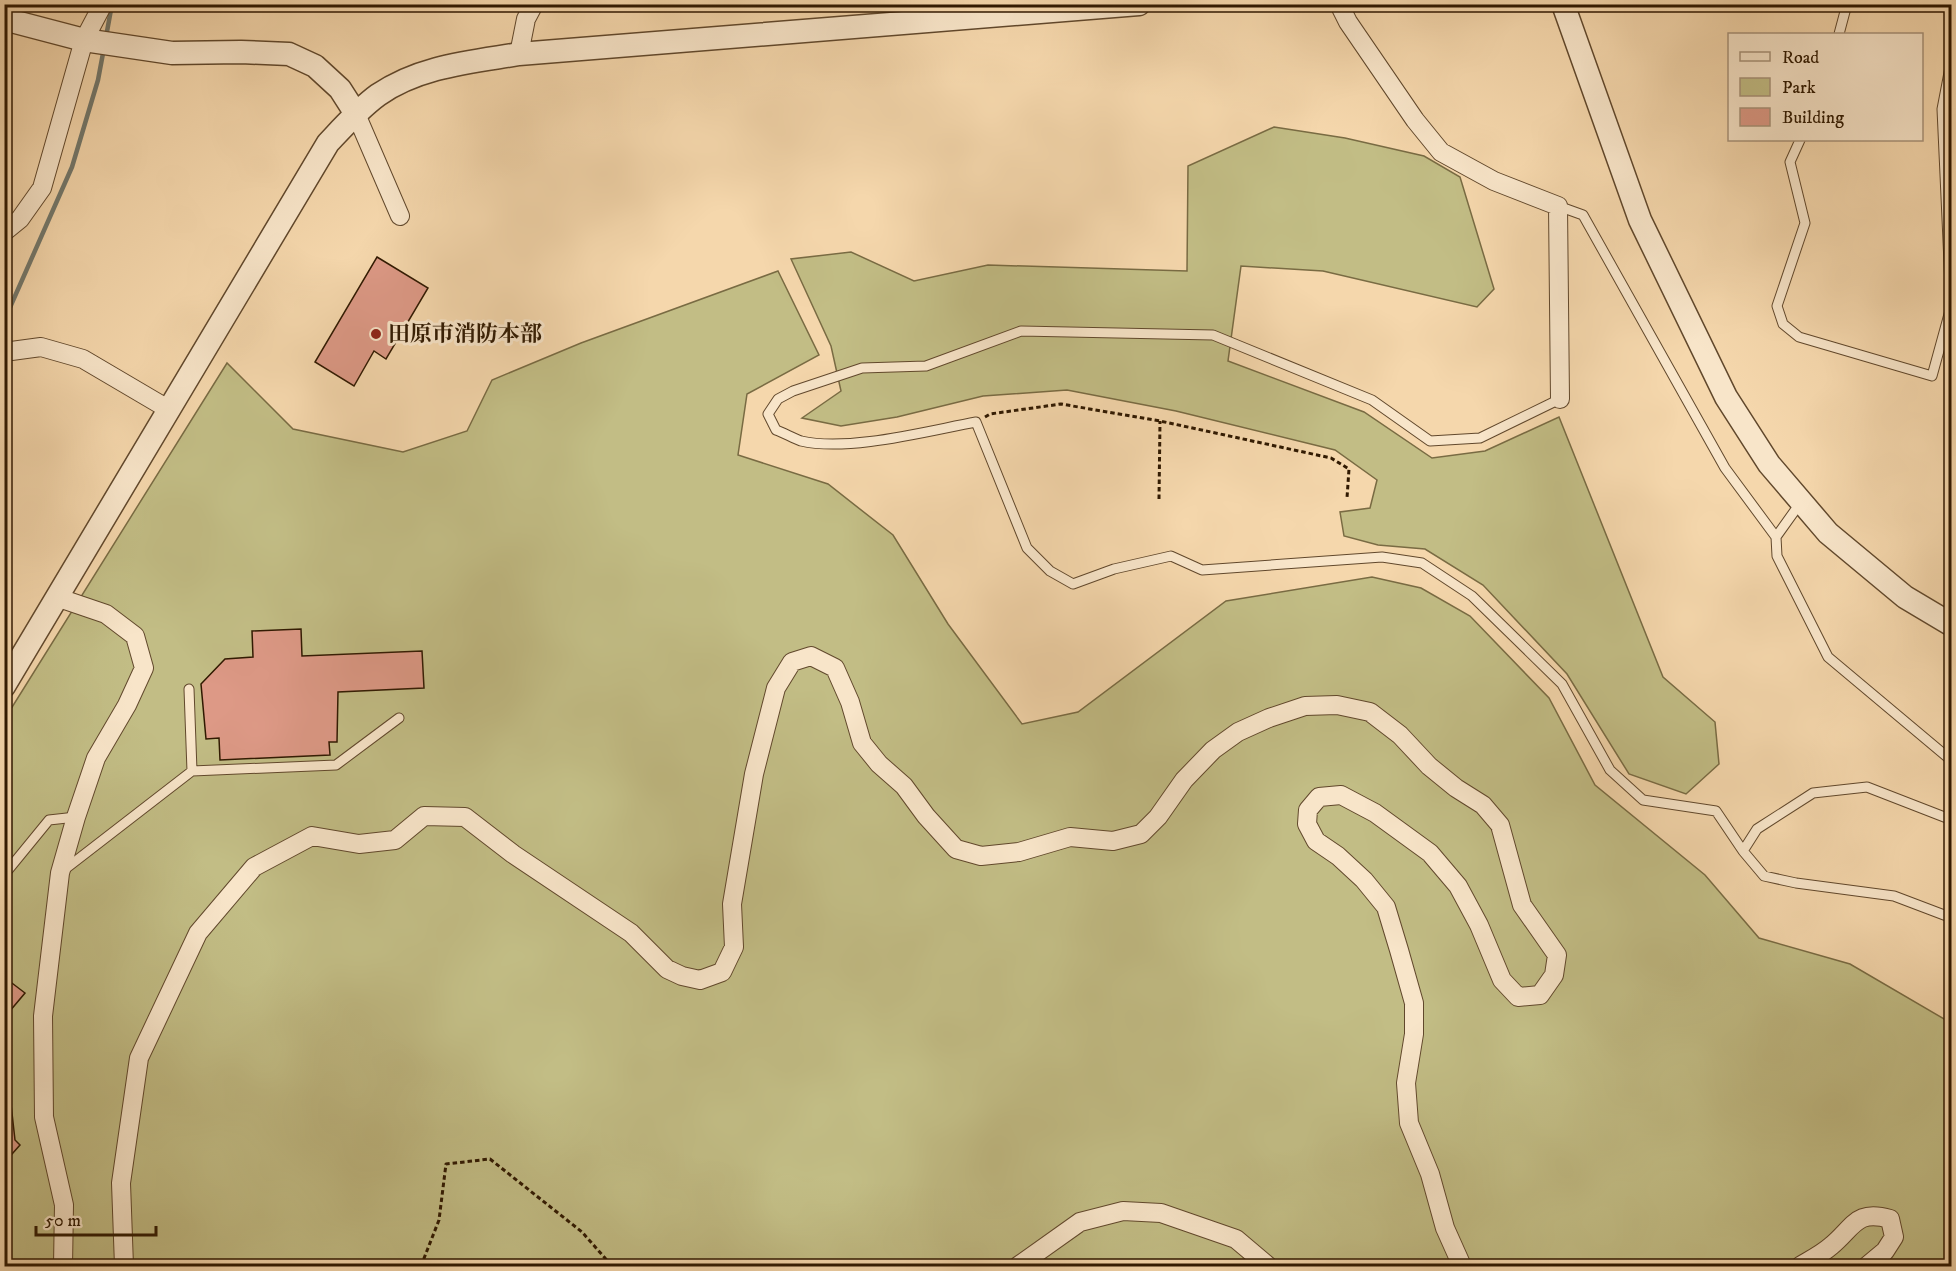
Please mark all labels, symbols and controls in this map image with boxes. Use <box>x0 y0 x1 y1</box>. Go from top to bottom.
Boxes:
legend <box>1728 33 1923 141</box>
text: Road <box>1782 47 1819 69</box>
text: Park <box>1782 77 1816 99</box>
text: Building <box>1782 107 1844 129</box>
place label: 田原市消防本部 <box>388 321 542 348</box>
marker: 田原市消防本部 <box>369 327 383 341</box>
scale bar <box>36 1199 156 1237</box>
text: 50 m <box>45 1210 81 1232</box>

